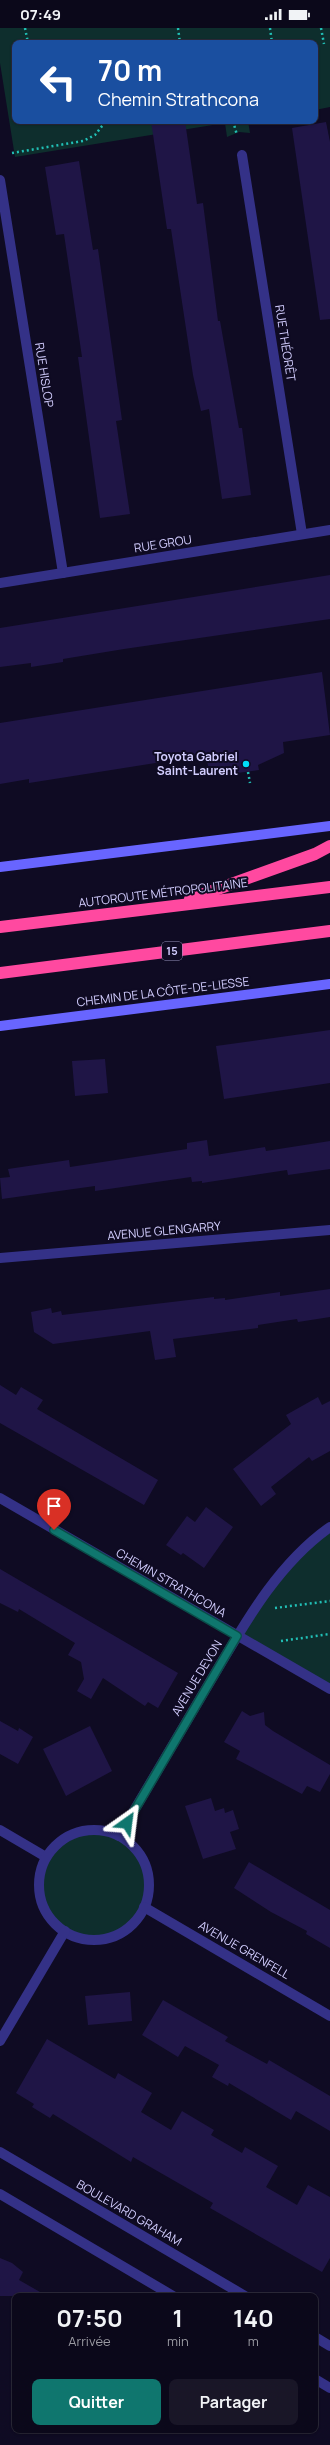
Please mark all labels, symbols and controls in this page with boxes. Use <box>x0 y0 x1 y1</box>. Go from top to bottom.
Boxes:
text: 07:49 <box>20 4 61 25</box>
text: 70 m <box>98 51 162 89</box>
icon: left <box>32 56 84 108</box>
text: Chemin Strathcona <box>98 87 259 111</box>
street label: RUE THÉORÊT <box>271 303 300 383</box>
street label: RUE HISLOP <box>31 341 58 409</box>
street label: RUE GROU <box>133 531 193 556</box>
place label: Toyota Gabriel Saint-Laurent <box>154 748 238 779</box>
marker: Toyota Gabriel Saint-Laurent <box>241 759 251 769</box>
street label: AUTOROUTE MÉTROPOLITAINE <box>77 874 249 911</box>
road number: 15 <box>162 942 182 960</box>
street label: CHEMIN DE LA CÔTE-DE-LIESSE <box>76 972 250 1011</box>
street label: AVENUE GLENGARRY <box>107 1217 222 1244</box>
pin <box>37 1489 71 1530</box>
icon: arrive <box>43 1495 65 1517</box>
street label: CHEMIN STRATHCONA <box>113 1544 230 1621</box>
street label: AVENUE DEVON <box>167 1637 226 1719</box>
position arrow <box>106 1802 148 1844</box>
street label: AVENUE GRENFELL <box>195 1916 293 1983</box>
street label: BOULEVARD GRAHAM <box>73 2175 185 2250</box>
text: 07:50 <box>56 2301 123 2334</box>
text: 1 <box>173 2301 183 2334</box>
text: 140 <box>233 2301 274 2334</box>
text: Arrivée <box>68 2332 111 2350</box>
text: min <box>167 2332 189 2350</box>
text: m <box>248 2332 259 2350</box>
button: Quitter <box>32 2379 161 2425</box>
button: Partager <box>169 2379 298 2425</box>

